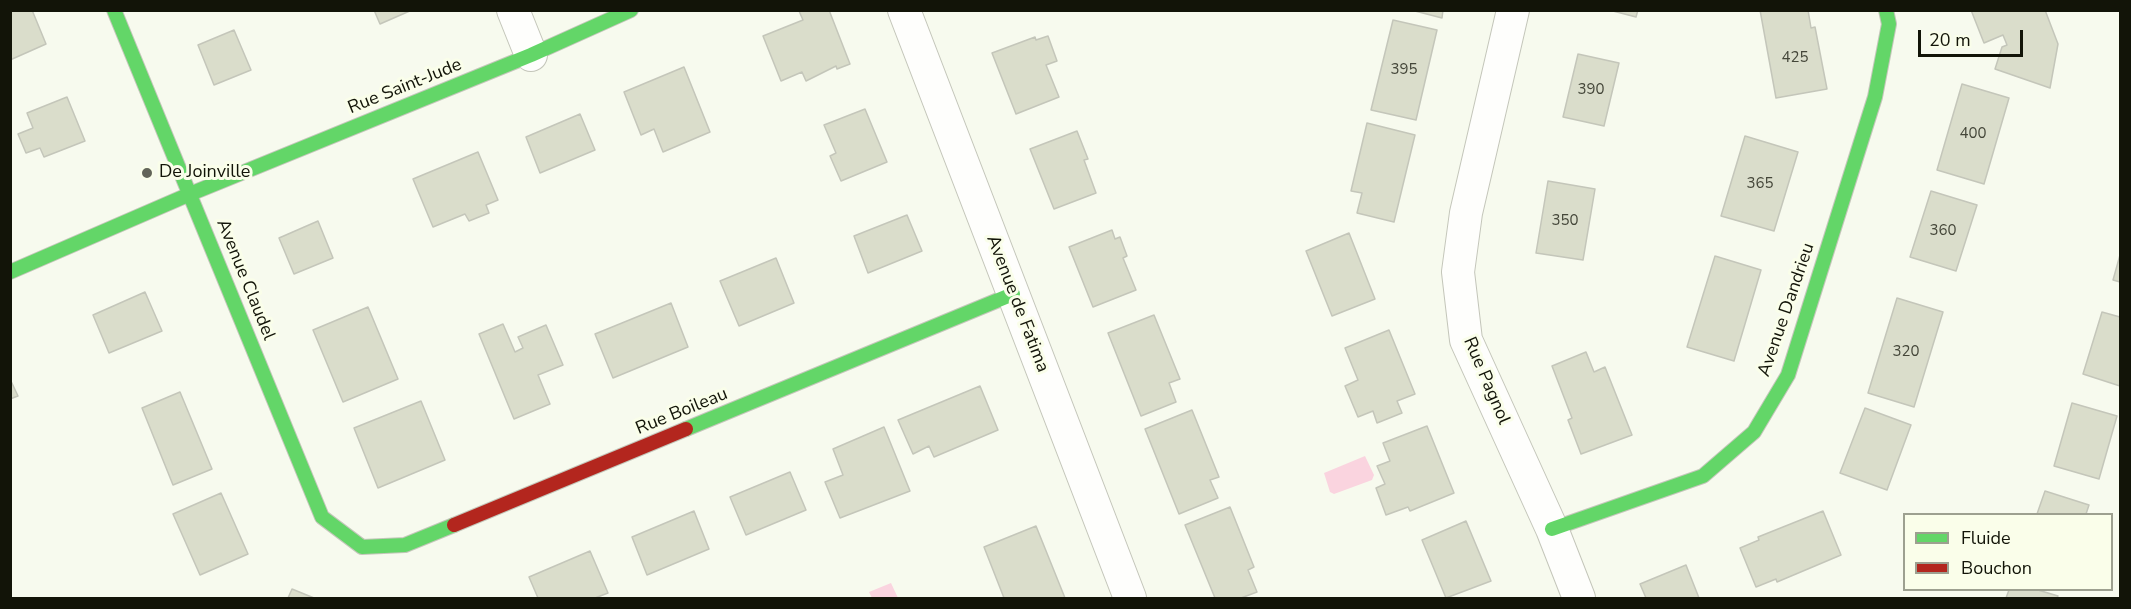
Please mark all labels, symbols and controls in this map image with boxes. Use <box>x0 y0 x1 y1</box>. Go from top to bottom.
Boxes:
scale bar <box>1921 18 2026 56</box>
text: 20 m <box>1929 28 1971 52</box>
house number: 425 <box>1782 49 1808 67</box>
street label: Rue Saint-Jude <box>345 54 465 120</box>
house number: 395 <box>1391 61 1417 79</box>
house number: 390 <box>1578 81 1604 99</box>
house number: 400 <box>1960 125 1986 143</box>
place label: De Joinville <box>159 162 250 184</box>
marker: De Joinville <box>140 166 154 180</box>
house number: 365 <box>1747 175 1773 193</box>
house number: 350 <box>1552 212 1578 230</box>
street label: Avenue Claudel <box>211 216 279 344</box>
house number: 360 <box>1930 222 1956 240</box>
street label: Avenue de Fatima <box>981 232 1053 376</box>
street label: Avenue Dandrieu <box>1754 240 1820 380</box>
street label: Rue Pagnol <box>1458 334 1514 428</box>
house number: 320 <box>1893 343 1919 361</box>
street label: Rue Boileau <box>633 384 731 440</box>
legend <box>1903 513 2113 591</box>
text: Fluide <box>1961 526 2011 550</box>
text: Bouchon <box>1961 556 2032 580</box>

